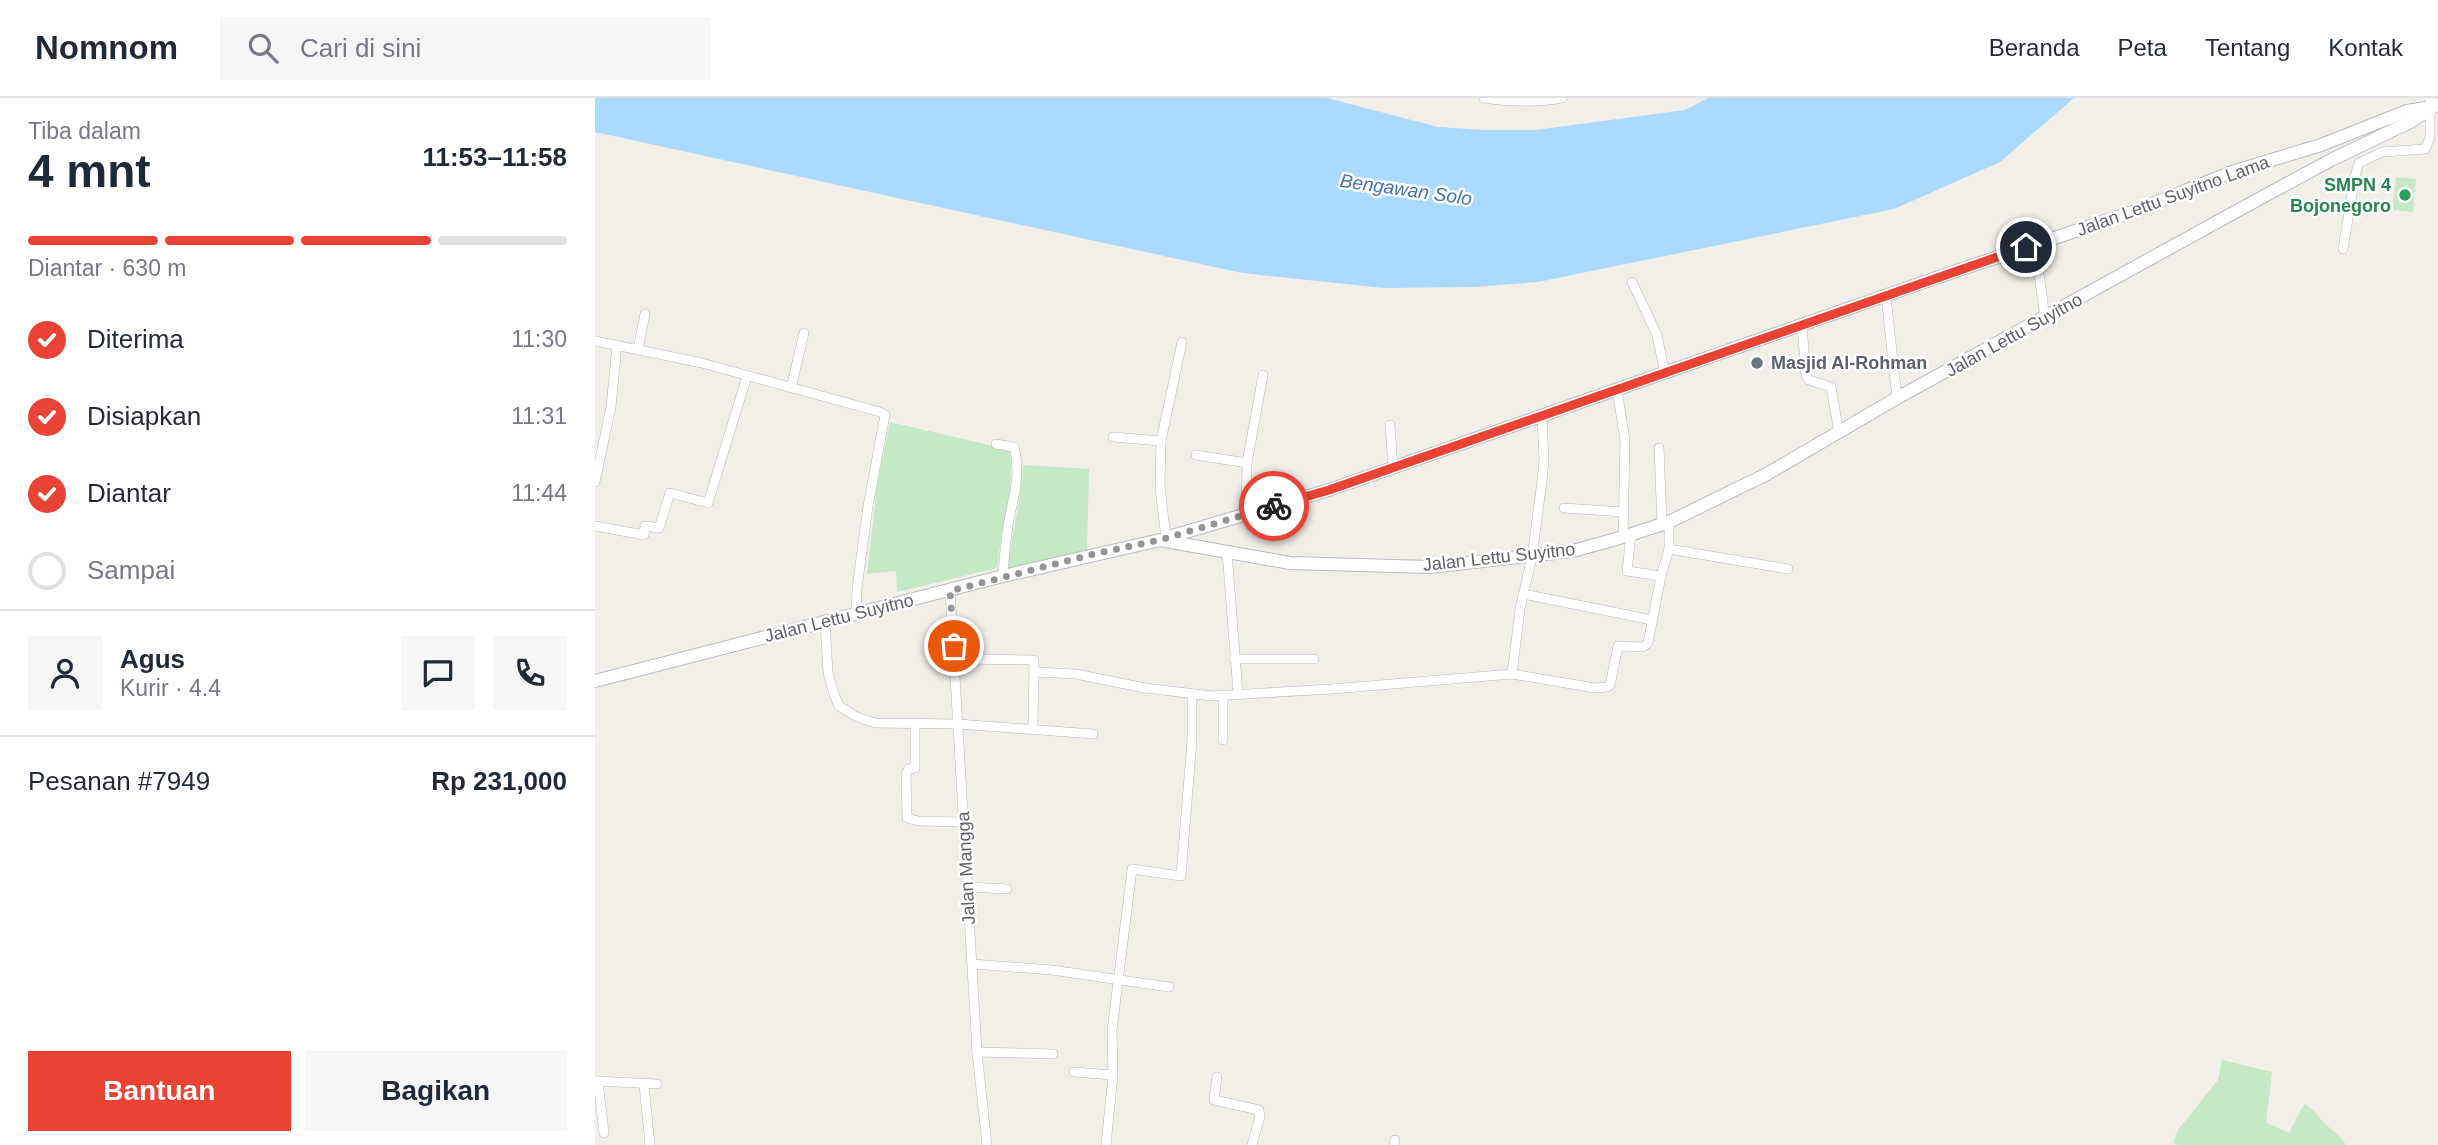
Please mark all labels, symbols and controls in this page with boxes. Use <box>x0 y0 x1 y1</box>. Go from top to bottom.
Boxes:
search box <box>220 17 710 80</box>
text: Nomnom <box>35 29 178 66</box>
icon: search <box>244 29 282 67</box>
text: Cari di sini <box>300 33 421 63</box>
text: Beranda <box>1989 34 2080 61</box>
text: Peta <box>2118 34 2167 61</box>
text: Tentang <box>2205 34 2290 61</box>
text: Kontak <box>2328 34 2403 61</box>
text: Tiba dalam <box>28 118 141 144</box>
text: 11:53–11:58 <box>422 142 567 172</box>
text: 4 mnt <box>28 145 151 197</box>
street label: Jalan Lettu Suyitno Lama <box>2074 152 2273 240</box>
water label: Bengawan Solo <box>1339 170 1473 209</box>
place label: SMPN 4 Bojonegoro <box>2290 175 2391 216</box>
marker: SMPN 4 Bojonegoro <box>2397 187 2413 203</box>
pin <box>1996 217 2056 277</box>
icon: home <box>2007 228 2045 266</box>
text: Diantar · 630 m <box>28 255 187 281</box>
street label: Jalan Lettu Suyitno <box>1942 289 2086 381</box>
icon: check <box>28 321 66 359</box>
text: Diterima <box>87 324 184 354</box>
text: 11:30 <box>511 326 567 352</box>
place label: Masjid Al-Rohman <box>1771 353 1927 373</box>
marker: Masjid Al-Rohman <box>1749 355 1765 371</box>
icon: check <box>28 398 66 436</box>
text: Disiapkan <box>87 401 201 431</box>
text: 11:31 <box>511 403 567 429</box>
courier <box>1239 471 1309 541</box>
icon: check <box>28 475 66 513</box>
text: Diantar <box>87 478 171 508</box>
text: 11:44 <box>511 480 567 506</box>
icon: bike <box>1255 487 1293 525</box>
street label: Jalan Lettu Suyitno <box>1422 539 1576 575</box>
text: Sampai <box>87 555 175 585</box>
street label: Jalan Lettu Suyitno <box>762 590 916 646</box>
pin <box>924 616 984 676</box>
icon: bag <box>935 627 973 665</box>
button: person <box>28 636 102 710</box>
button: chat <box>401 636 475 710</box>
button: phone <box>493 636 567 710</box>
text: Agus <box>120 644 185 674</box>
text: Kurir · 4.4 <box>120 675 221 701</box>
text: Pesanan #7949 <box>28 766 210 796</box>
text: Rp 231,000 <box>431 766 567 796</box>
street label: Jalan Mangga <box>953 810 979 925</box>
button: Bantuan <box>28 1051 291 1131</box>
button: Bagikan <box>305 1051 567 1131</box>

